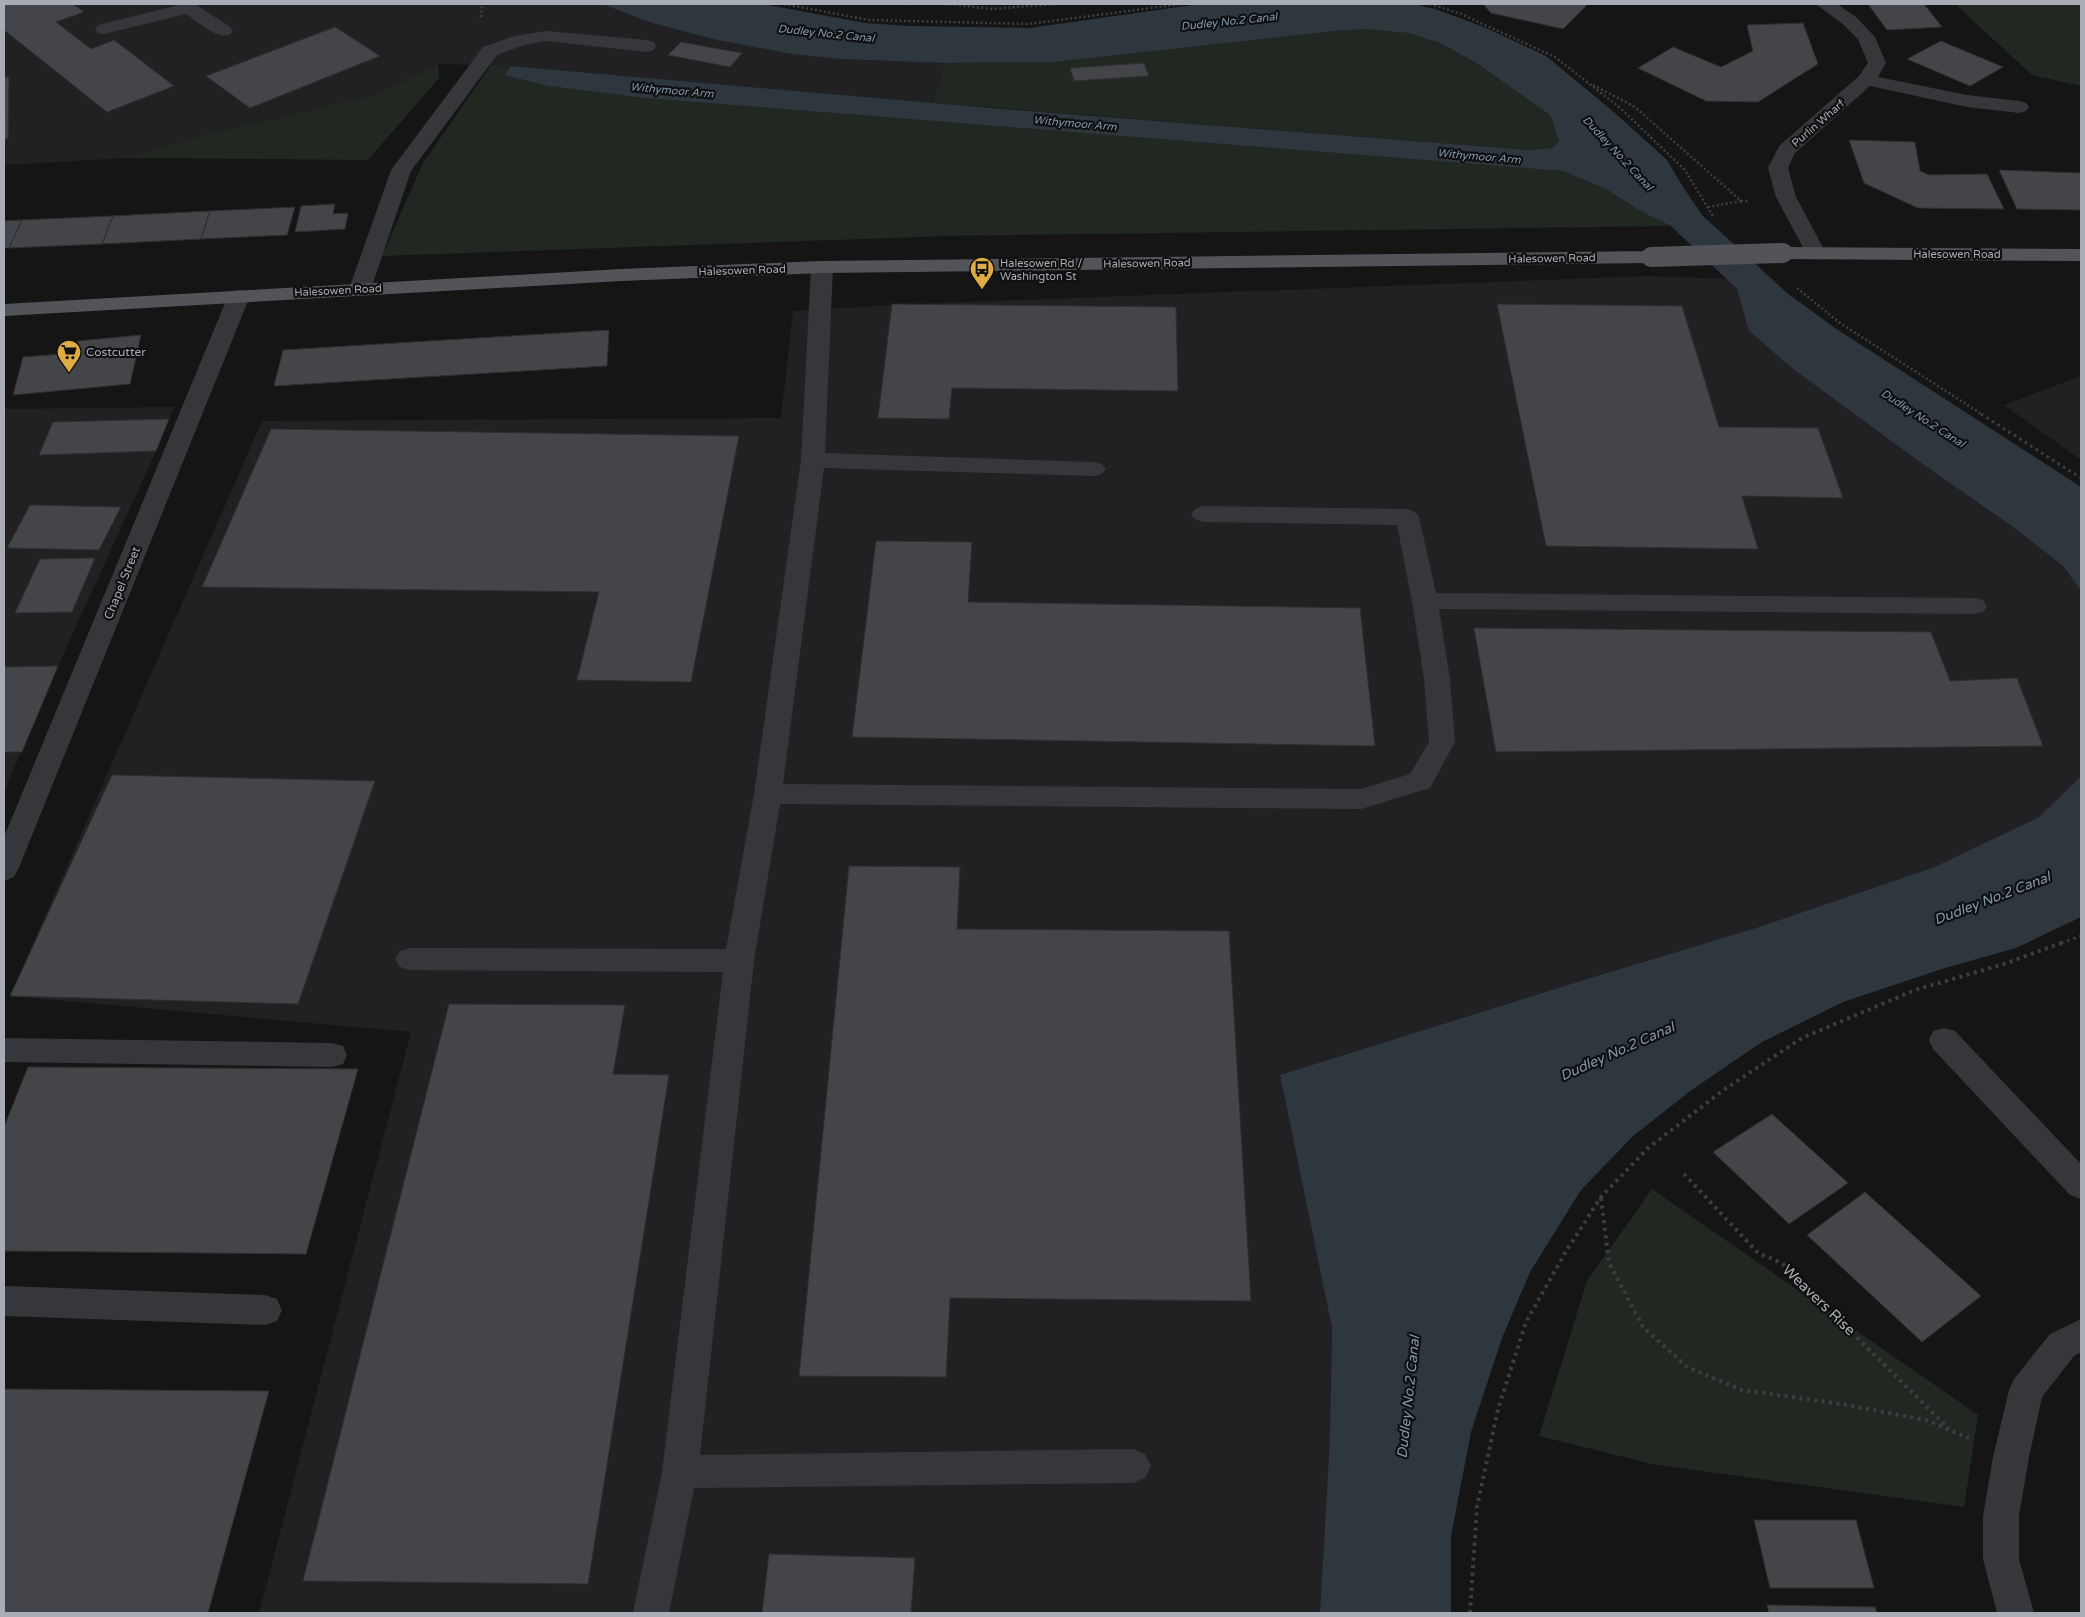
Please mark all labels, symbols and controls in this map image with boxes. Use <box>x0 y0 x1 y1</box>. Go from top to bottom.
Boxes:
water label: Dudley No.2 Canal <box>1180 10 1279 33</box>
water label: Dudley No.2 Canal <box>777 22 876 45</box>
water label: Withymoor Arm <box>630 80 715 101</box>
street label: Purlin Wharf <box>1789 96 1848 150</box>
water label: Withymoor Arm <box>1033 113 1118 134</box>
water label: Dudley No.2 Canal <box>1580 114 1656 194</box>
water label: Withymoor Arm <box>1437 146 1522 167</box>
street label: Halesowen Road <box>1913 248 2001 261</box>
street label: Halesowen Road <box>1508 251 1596 266</box>
bus stop icon: Halesowen Rd / Washington St <box>969 256 995 290</box>
street label: Halesowen Road <box>1103 256 1191 271</box>
place label: Halesowen Rd / Washington St <box>1000 257 1082 283</box>
street label: Halesowen Road <box>698 262 786 279</box>
street label: Halesowen Road <box>294 282 382 299</box>
supermarket icon: Costcutter <box>56 339 82 373</box>
place label: Costcutter <box>86 345 146 359</box>
water label: Dudley No.2 Canal <box>1879 387 1968 451</box>
street label: Chapel Street <box>101 544 143 621</box>
water label: Dudley No.2 Canal <box>1932 868 2054 928</box>
water label: Dudley No.2 Canal <box>1557 1018 1678 1084</box>
street label: Weavers Rise <box>1779 1261 1859 1339</box>
water label: Dudley No.2 Canal <box>1394 1333 1424 1459</box>

